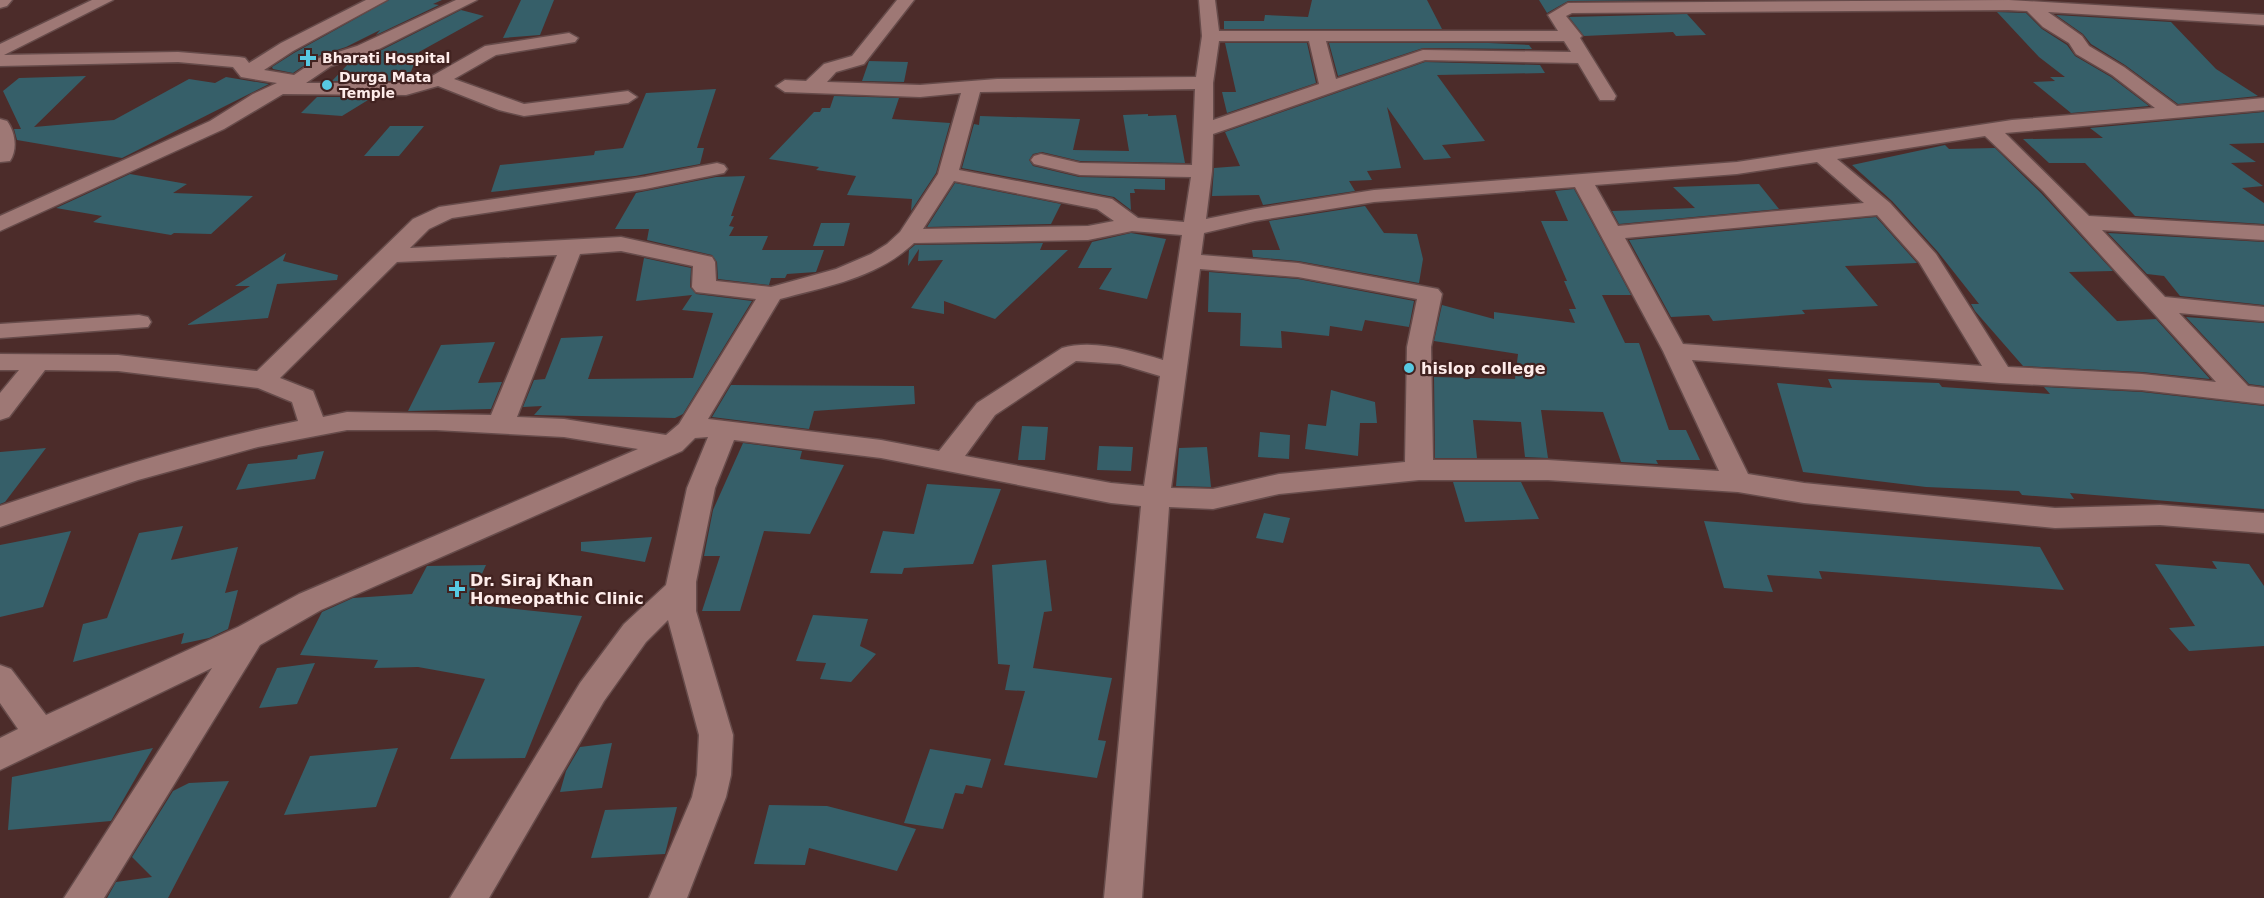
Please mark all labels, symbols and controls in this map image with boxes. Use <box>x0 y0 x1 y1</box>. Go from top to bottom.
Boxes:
marker: Bharati Hospital <box>299 49 317 67</box>
place label: Bharati Hospital <box>322 50 450 66</box>
place label: Durga Mata Temple <box>339 69 431 101</box>
marker: Durga Mata Temple <box>320 78 334 92</box>
place label: hislop college <box>1421 359 1546 378</box>
marker: hislop college <box>1402 361 1416 375</box>
place label: Dr. Siraj Khan Homeopathic Clinic <box>470 571 644 608</box>
marker: Dr. Siraj Khan Homeopathic Clinic <box>448 580 466 598</box>

